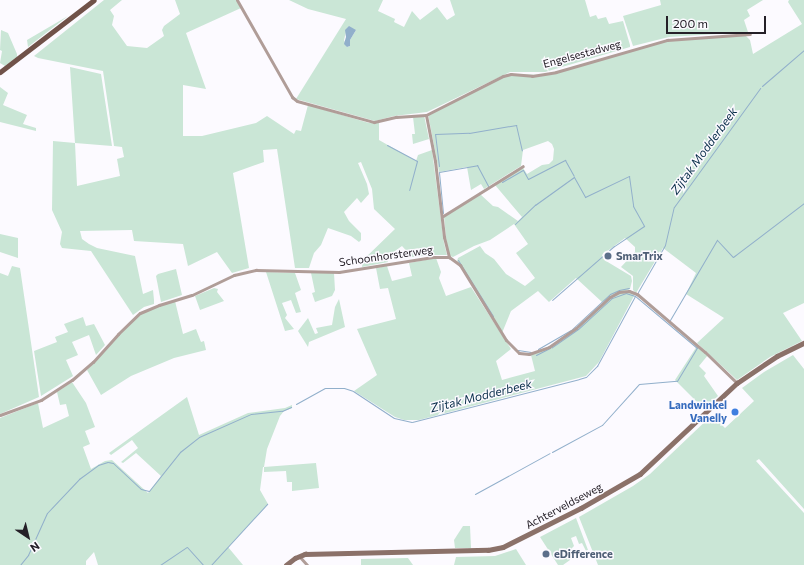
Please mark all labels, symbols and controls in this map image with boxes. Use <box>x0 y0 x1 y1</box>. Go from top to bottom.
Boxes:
scale bar <box>668 8 768 34</box>
text: 200 m <box>673 16 708 30</box>
street label: Engelsestadweg <box>542 37 622 71</box>
water label: Zijtak Modderbeek <box>668 105 740 197</box>
street label: Schoonhorsterweg <box>338 243 434 269</box>
place label: SmarTrix <box>616 249 663 263</box>
marker: SmarTrix <box>603 251 613 261</box>
water label: Zijtak Modderbeek <box>429 376 533 416</box>
place label: Landwinkel Vanelly <box>669 399 727 425</box>
marker: Landwinkel Vanelly <box>730 407 740 417</box>
street label: Achterveldseweg <box>523 480 605 532</box>
north arrow <box>8 517 48 557</box>
text: N <box>28 540 42 555</box>
place label: eDifference <box>554 547 613 561</box>
marker: eDifference <box>541 549 551 559</box>

